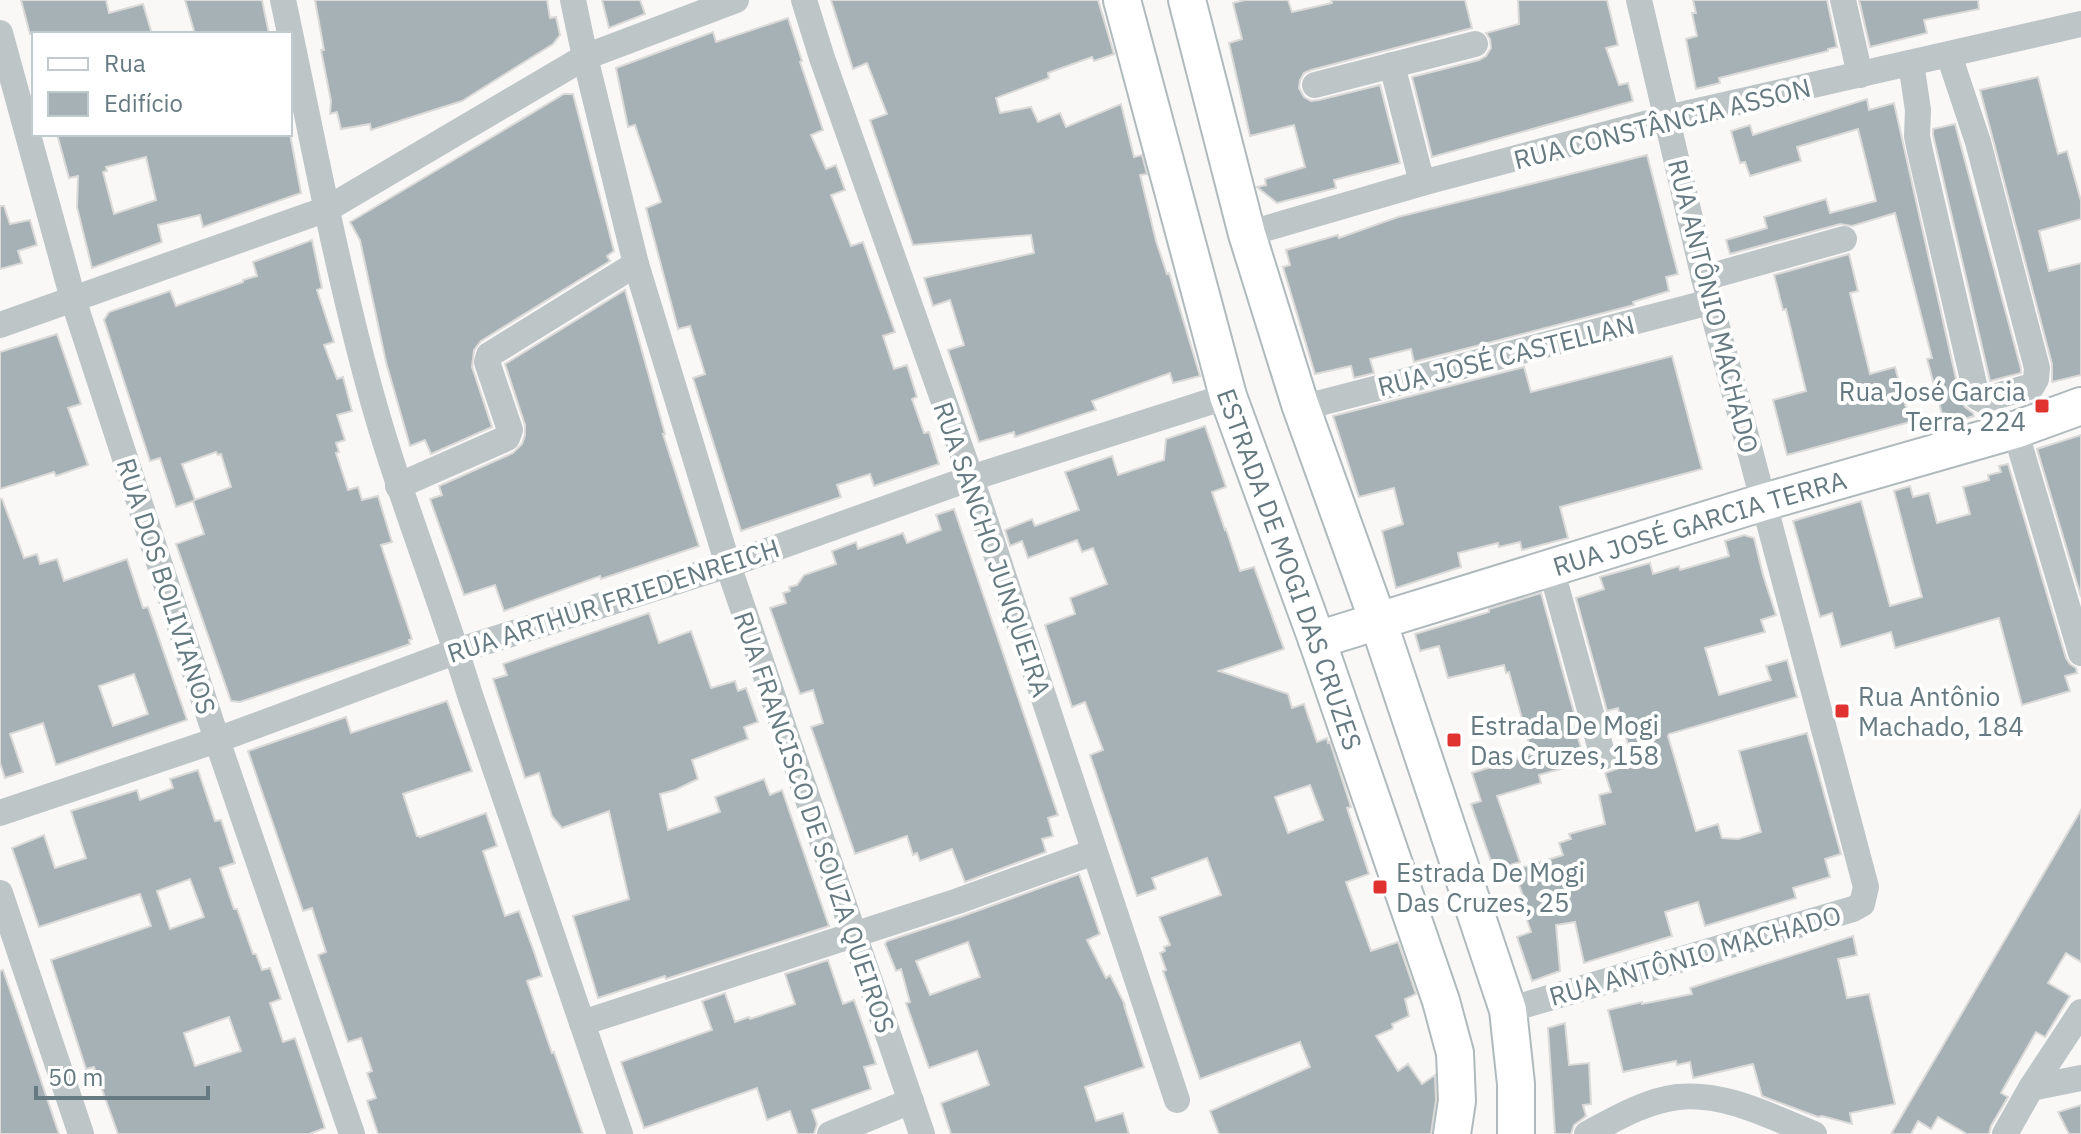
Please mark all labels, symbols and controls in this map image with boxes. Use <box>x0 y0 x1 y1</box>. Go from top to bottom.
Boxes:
legend <box>32 32 292 136</box>
text: Rua <box>104 47 146 79</box>
street label: RUA CONSTÂNCIA ASSON <box>1510 70 1814 176</box>
text: Edifício <box>104 87 183 119</box>
street label: RUA ANTÔNIO MACHADO <box>1661 155 1767 457</box>
street label: RUA JOSÉ CASTELLAN <box>1374 307 1638 403</box>
place label: Rua José Garcia Terra, 224 <box>1839 374 2026 438</box>
street label: ESTRADA DE MOGI DAS CRUZES <box>1210 384 1370 754</box>
street label: RUA SANCHO JUNQUEIRA <box>926 397 1060 701</box>
marker: Rua José Garcia Terra, 224 <box>2033 397 2051 415</box>
street label: RUA DOS BOLIVIANOS <box>110 454 224 718</box>
street label: RUA JOSÉ GARCIA TERRA <box>1548 462 1850 583</box>
street label: RUA ARTHUR FRIEDENREICH <box>443 530 783 670</box>
street label: RUA FRANCISCO DE SOUZA QUEIROS <box>727 607 903 1037</box>
place label: Rua Antônio Machado, 184 <box>1858 679 2024 743</box>
marker: Rua Antônio Machado, 184 <box>1833 702 1851 720</box>
place label: Estrada De Mogi Das Cruzes, 158 <box>1470 708 1659 772</box>
marker: Estrada De Mogi Das Cruzes, 158 <box>1445 731 1463 749</box>
place label: Estrada De Mogi Das Cruzes, 25 <box>1396 855 1585 919</box>
marker: Estrada De Mogi Das Cruzes, 25 <box>1371 878 1389 896</box>
street label: RUA ANTÔNIO MACHADO <box>1545 897 1845 1013</box>
scale bar <box>36 1050 208 1100</box>
text: 50 m <box>48 1061 103 1093</box>

